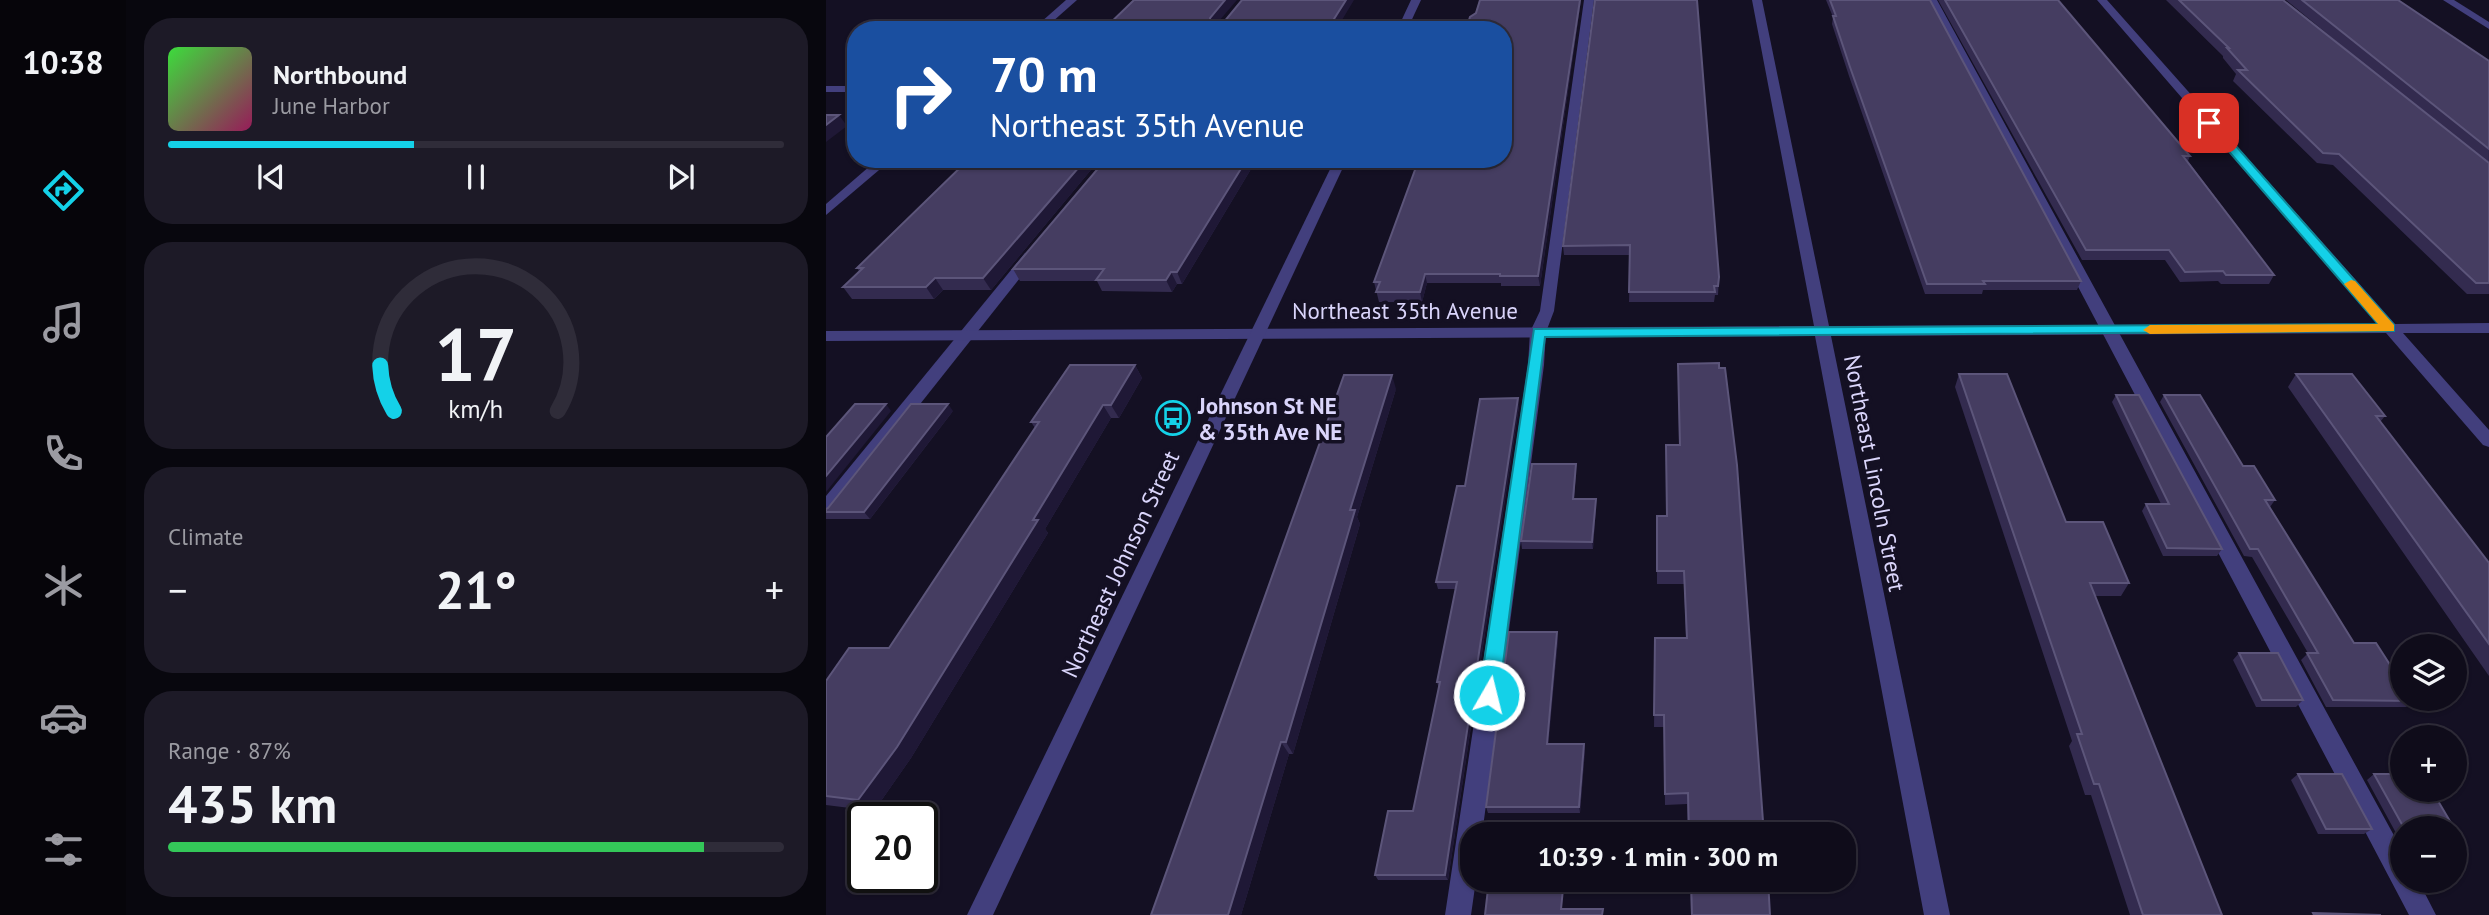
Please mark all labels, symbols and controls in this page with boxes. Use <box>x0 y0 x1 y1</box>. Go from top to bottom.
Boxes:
text: 10:38 <box>22 41 104 83</box>
text: 70 m <box>990 42 1097 106</box>
icon: right <box>875 49 966 140</box>
text: Northbound <box>273 58 407 91</box>
text: June Harbor <box>273 91 390 120</box>
pin <box>2179 93 2239 153</box>
text: Northeast 35th Avenue <box>990 104 1305 146</box>
icon: arrive <box>2190 104 2228 142</box>
icon: previous <box>252 158 290 196</box>
icon: pause <box>457 158 495 196</box>
icon: next <box>662 158 700 196</box>
icon: directions <box>39 166 88 215</box>
street label: Northeast 35th Avenue <box>1292 296 1518 325</box>
icon: music <box>39 298 88 347</box>
text: 17 <box>435 308 517 402</box>
street label: Northeast Lincoln Street <box>1838 352 1912 594</box>
place label: Johnson St NE & 35th Ave NE <box>1197 391 1342 446</box>
text: km/h <box>449 393 503 425</box>
bus stop icon: Johnson St NE & 35th Ave NE <box>1154 399 1192 437</box>
icon: phone <box>39 429 88 478</box>
street label: Northeast Johnson Street <box>1055 446 1185 682</box>
text: Climate <box>168 522 243 551</box>
text: 21° <box>435 556 517 623</box>
icon: climate <box>39 561 88 610</box>
text: − <box>168 565 187 614</box>
text: + <box>765 565 784 614</box>
map controls <box>2390 634 2467 893</box>
button: layers <box>2390 634 2467 711</box>
position arrow <box>1452 658 1526 732</box>
icon: car <box>39 693 88 742</box>
button: + <box>2390 725 2467 802</box>
text: Range · 87% <box>168 736 291 765</box>
text: 435 km <box>168 770 337 837</box>
speed limit sign: 20 <box>847 802 938 893</box>
button: − <box>2390 816 2467 893</box>
icon: filters <box>39 825 88 874</box>
text: 10:39 · 1 min · 300 m <box>1538 840 1778 873</box>

